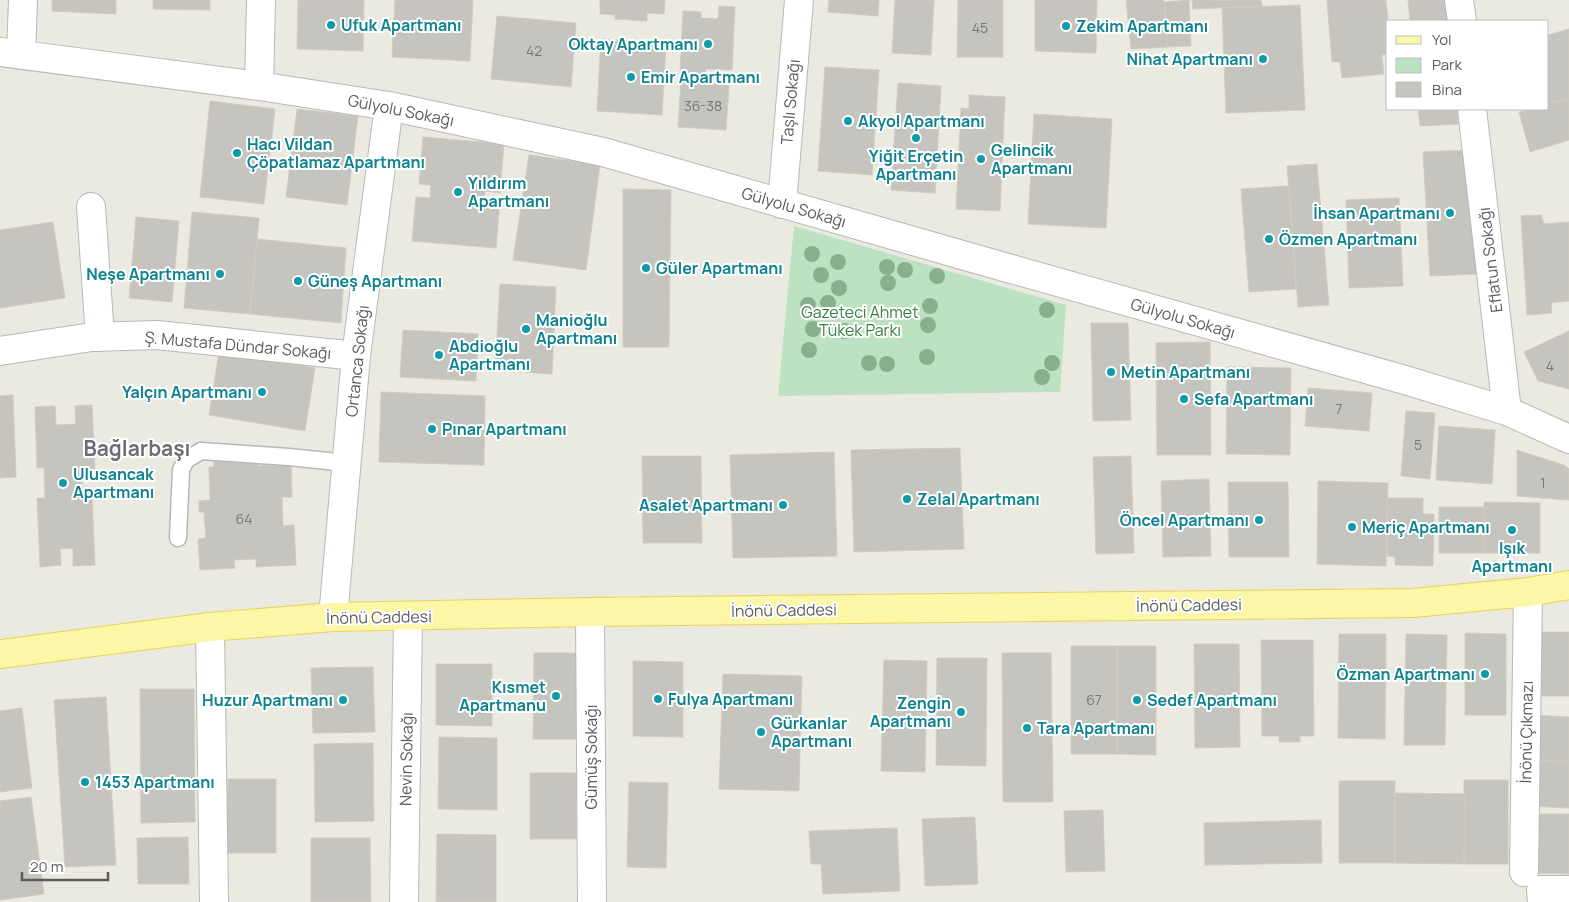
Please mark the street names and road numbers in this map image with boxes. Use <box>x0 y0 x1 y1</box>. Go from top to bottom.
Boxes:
street label: Taşlı Sokağı <box>775 58 805 146</box>
street label: Gülyolu Sokağı <box>346 89 456 131</box>
street label: Gülyolu Sokağı <box>739 182 849 232</box>
street label: Eflatun Sokağı <box>1473 206 1507 314</box>
street label: Gülyolu Sokağı <box>1128 293 1238 343</box>
street label: Ortanca Sokağı <box>340 304 374 418</box>
street label: Ş. Mustafa Dündar Sokağı <box>144 326 332 364</box>
street label: İnönü Caddesi <box>1136 593 1242 617</box>
street label: İnönü Caddesi <box>731 598 837 622</box>
street label: İnönü Caddesi <box>326 605 432 629</box>
street label: İnönü Çıkmazı <box>1514 680 1538 784</box>
street label: Gümüş Sokağı <box>580 705 602 809</box>
street label: Nevin Sokağı <box>394 712 418 806</box>

